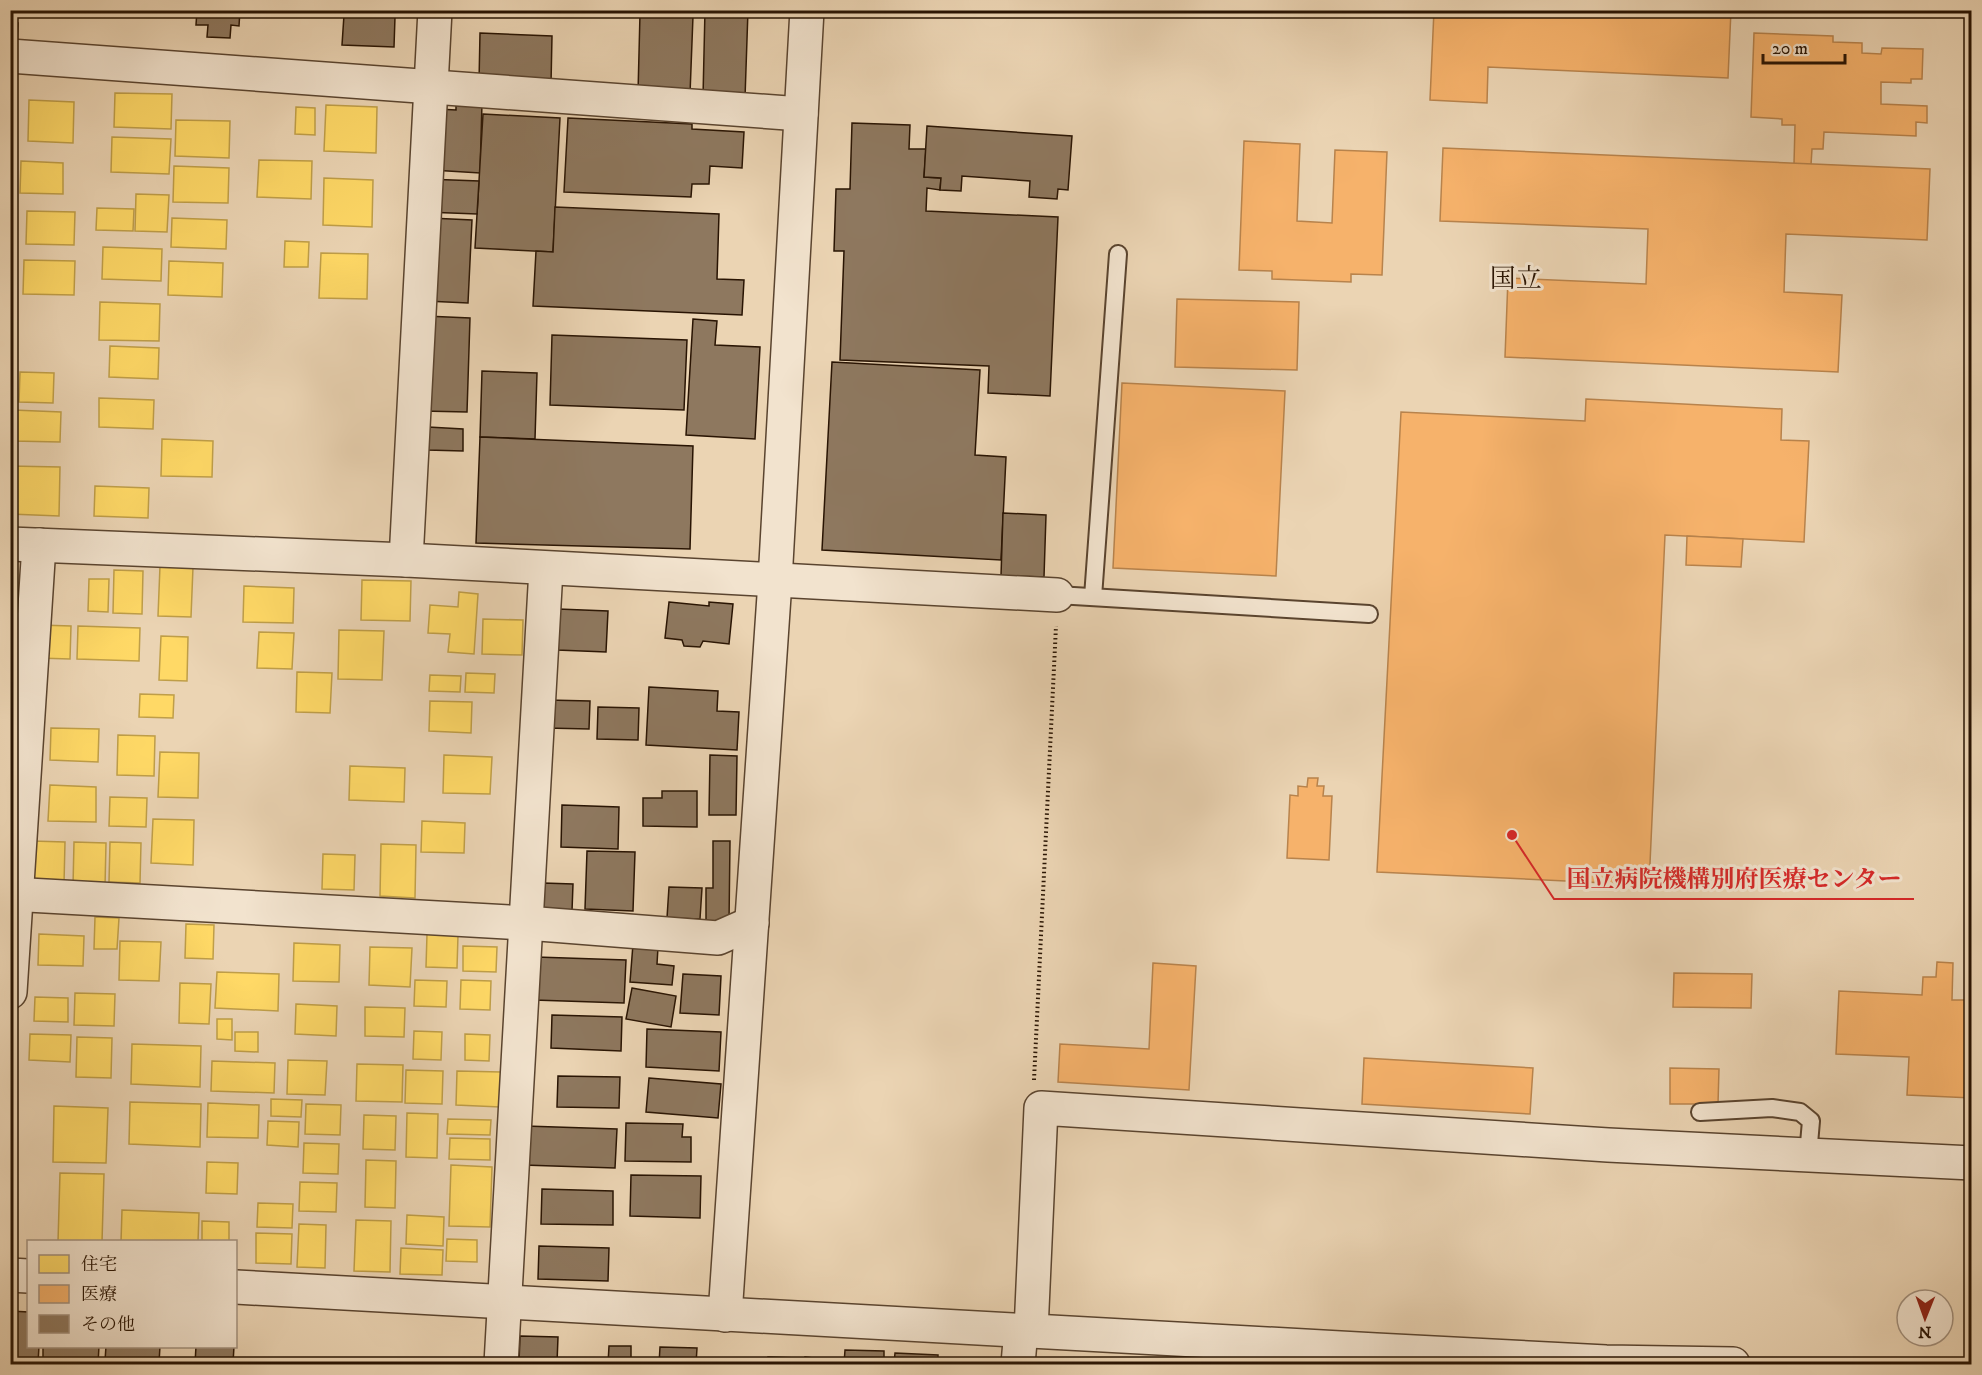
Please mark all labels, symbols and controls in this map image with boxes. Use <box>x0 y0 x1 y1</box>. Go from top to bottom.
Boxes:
scale bar <box>1763 27 1846 65</box>
text: 20 m <box>1772 38 1808 60</box>
district label: 国立 <box>1490 263 1542 296</box>
callout: 国立病院機構別府医療センター <box>1554 857 1914 899</box>
text: 国立病院機構別府医療センター <box>1566 865 1902 895</box>
legend <box>27 1240 237 1348</box>
text: 住宅 <box>81 1254 117 1276</box>
text: 医療 <box>81 1284 117 1306</box>
north arrow <box>1895 1288 1955 1348</box>
text: その他 <box>81 1314 135 1336</box>
text: N <box>1918 1322 1931 1342</box>

